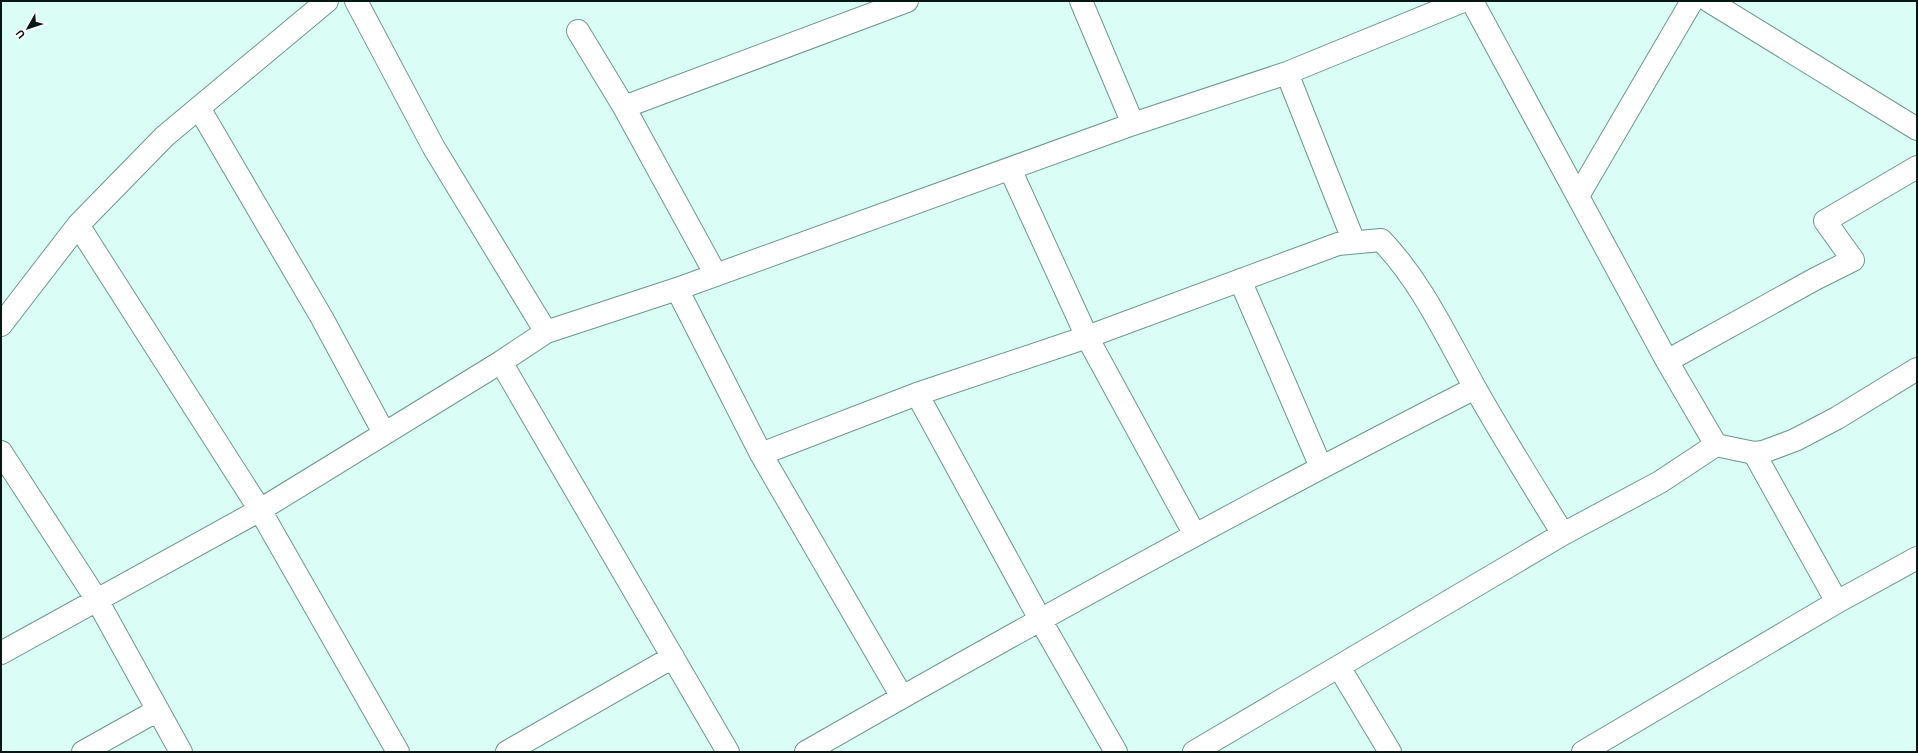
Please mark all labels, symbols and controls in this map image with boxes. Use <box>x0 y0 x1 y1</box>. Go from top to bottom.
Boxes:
north arrow <box>8 8 48 48</box>
text: U <box>13 28 27 41</box>

